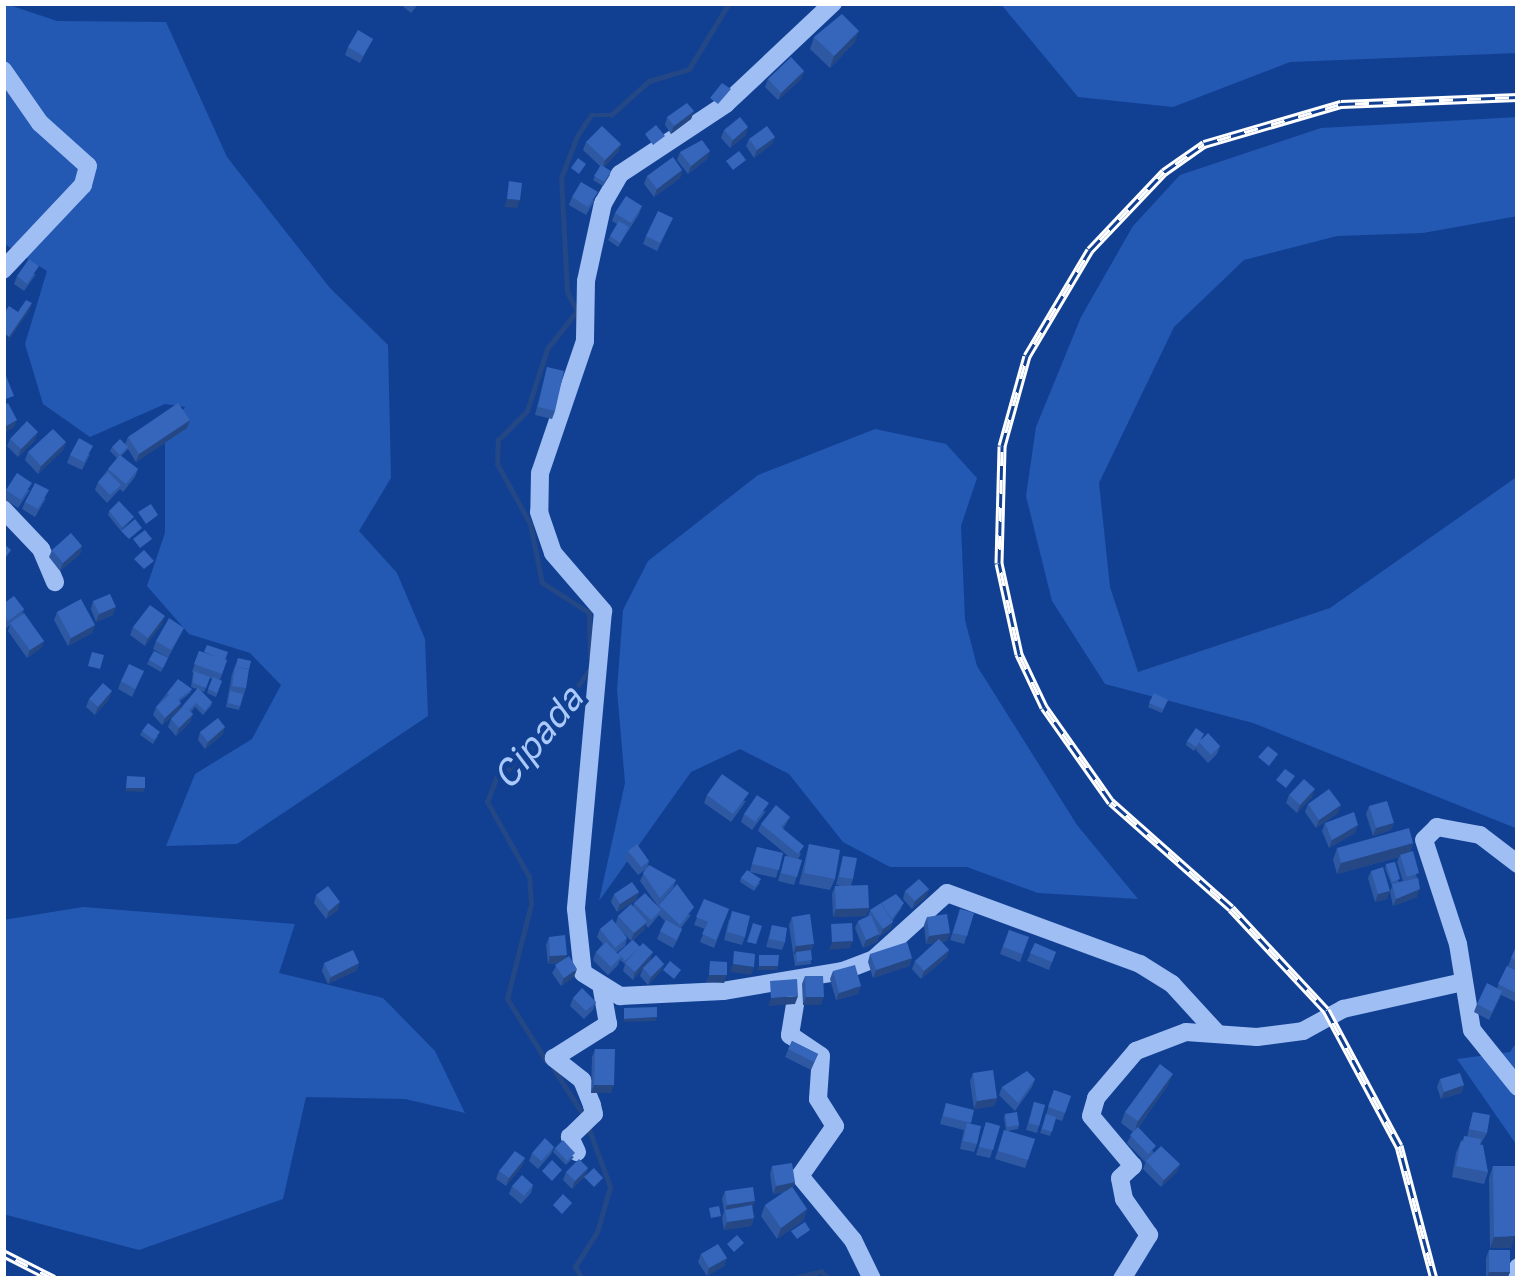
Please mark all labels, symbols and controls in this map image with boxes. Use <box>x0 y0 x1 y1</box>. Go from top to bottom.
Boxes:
water label: Cipada <box>483 677 591 797</box>

